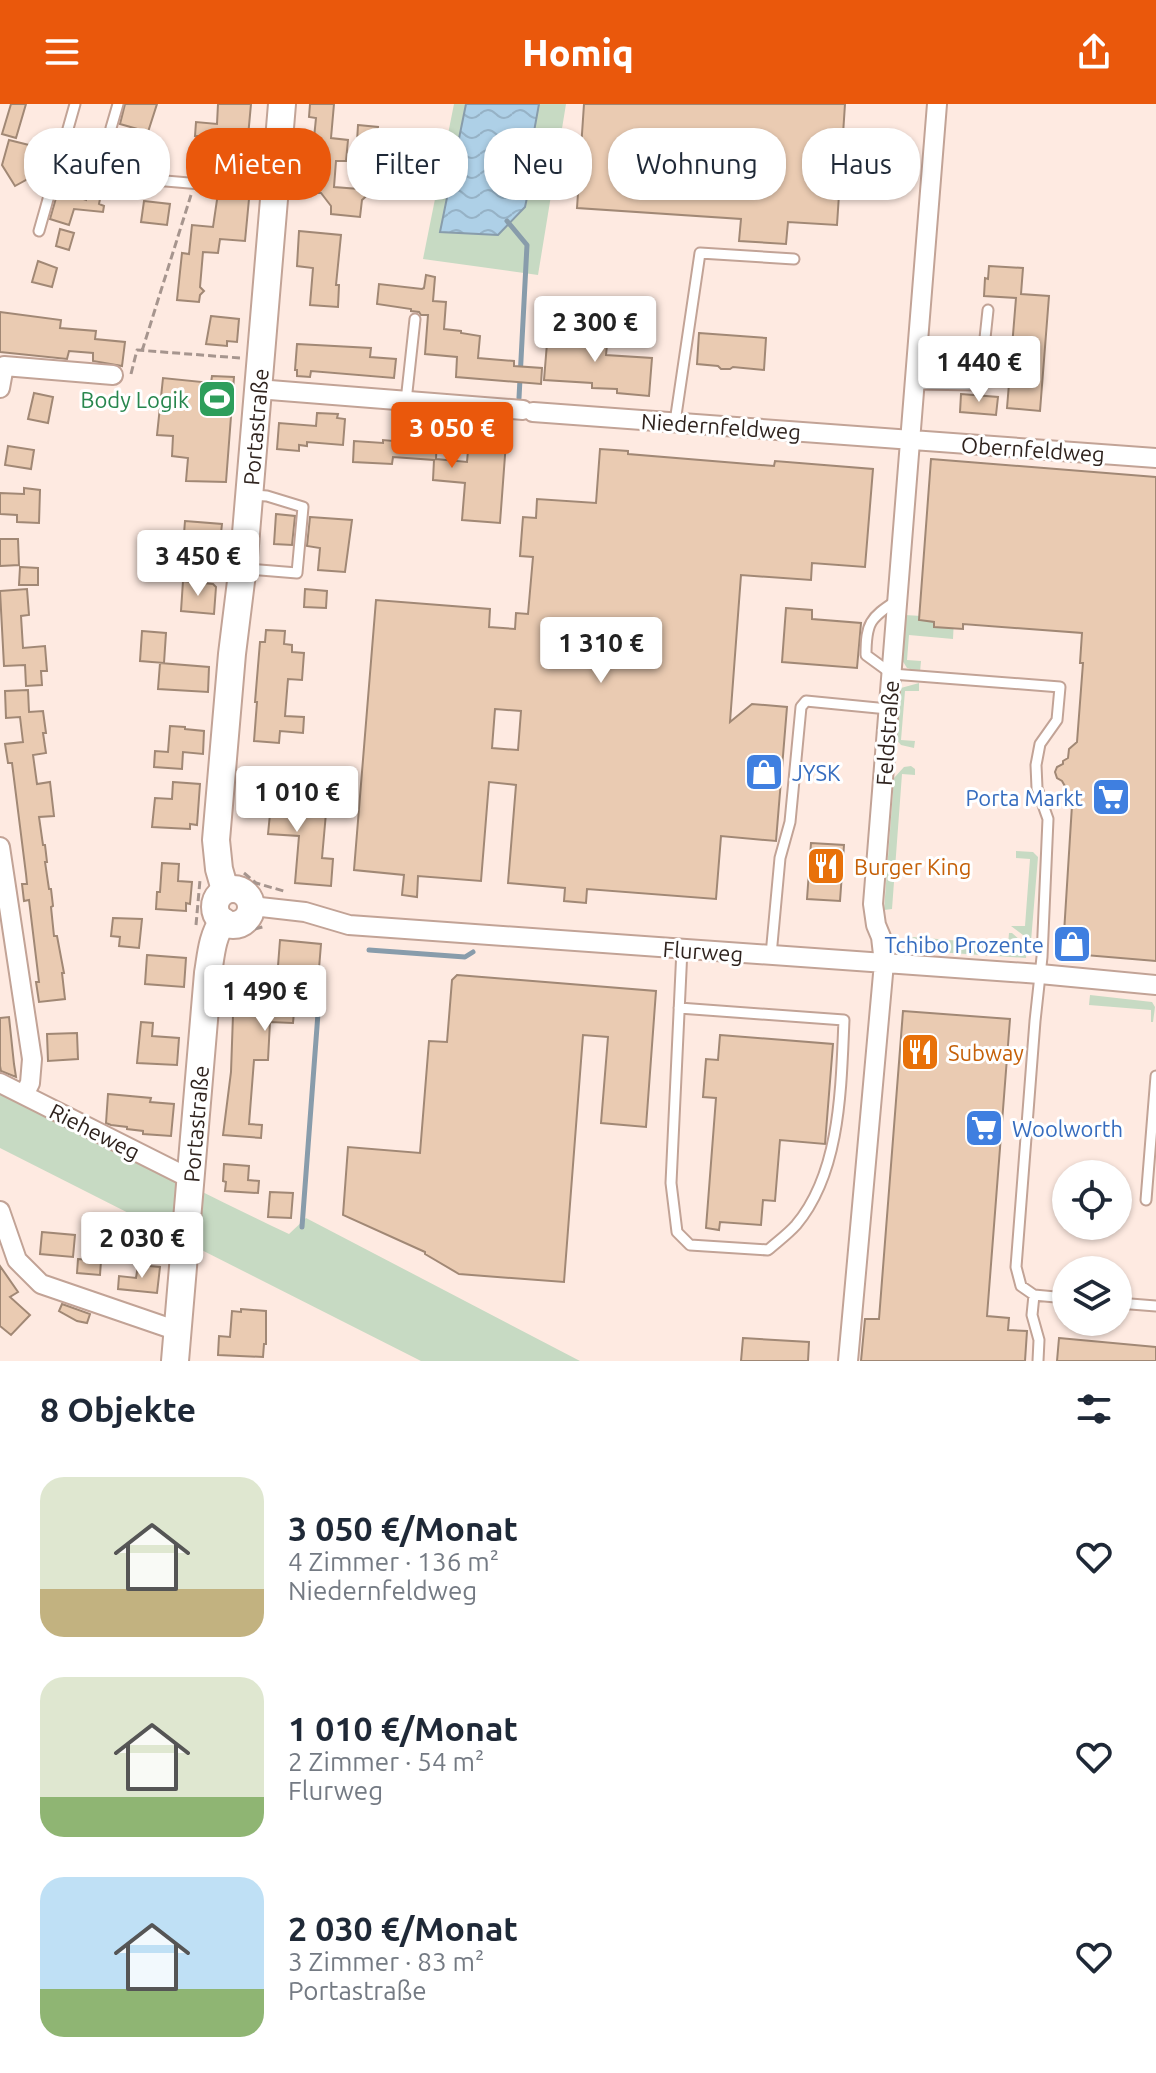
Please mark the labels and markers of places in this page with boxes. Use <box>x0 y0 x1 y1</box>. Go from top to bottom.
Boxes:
pin: 2 300 € <box>521 296 669 364</box>
pin: 1 440 € <box>905 336 1053 404</box>
sports icon: Body Logik <box>196 378 238 420</box>
place label: Body Logik <box>80 387 189 412</box>
pin: 3 050 € <box>378 402 526 470</box>
pin: 3 450 € <box>124 530 272 598</box>
pin: 1 310 € <box>527 617 675 685</box>
shop icon: JYSK <box>743 751 785 793</box>
place label: JYSK <box>792 760 841 785</box>
pin: 1 010 € <box>223 766 371 834</box>
supermarket icon: Porta Markt <box>1090 776 1132 818</box>
place label: Porta Markt <box>965 785 1083 810</box>
restaurant icon: Burger King <box>805 845 847 887</box>
place label: Burger King <box>854 854 971 879</box>
shop icon: Tchibo Prozente <box>1051 923 1093 965</box>
place label: Tchibo Prozente <box>884 932 1044 957</box>
pin: 1 490 € <box>191 965 339 1033</box>
restaurant icon: Subway <box>899 1031 941 1073</box>
place label: Subway <box>948 1040 1024 1065</box>
supermarket icon: Woolworth <box>963 1107 1005 1149</box>
place label: Woolworth <box>1012 1116 1123 1141</box>
pin: 2 030 € <box>68 1212 216 1280</box>

